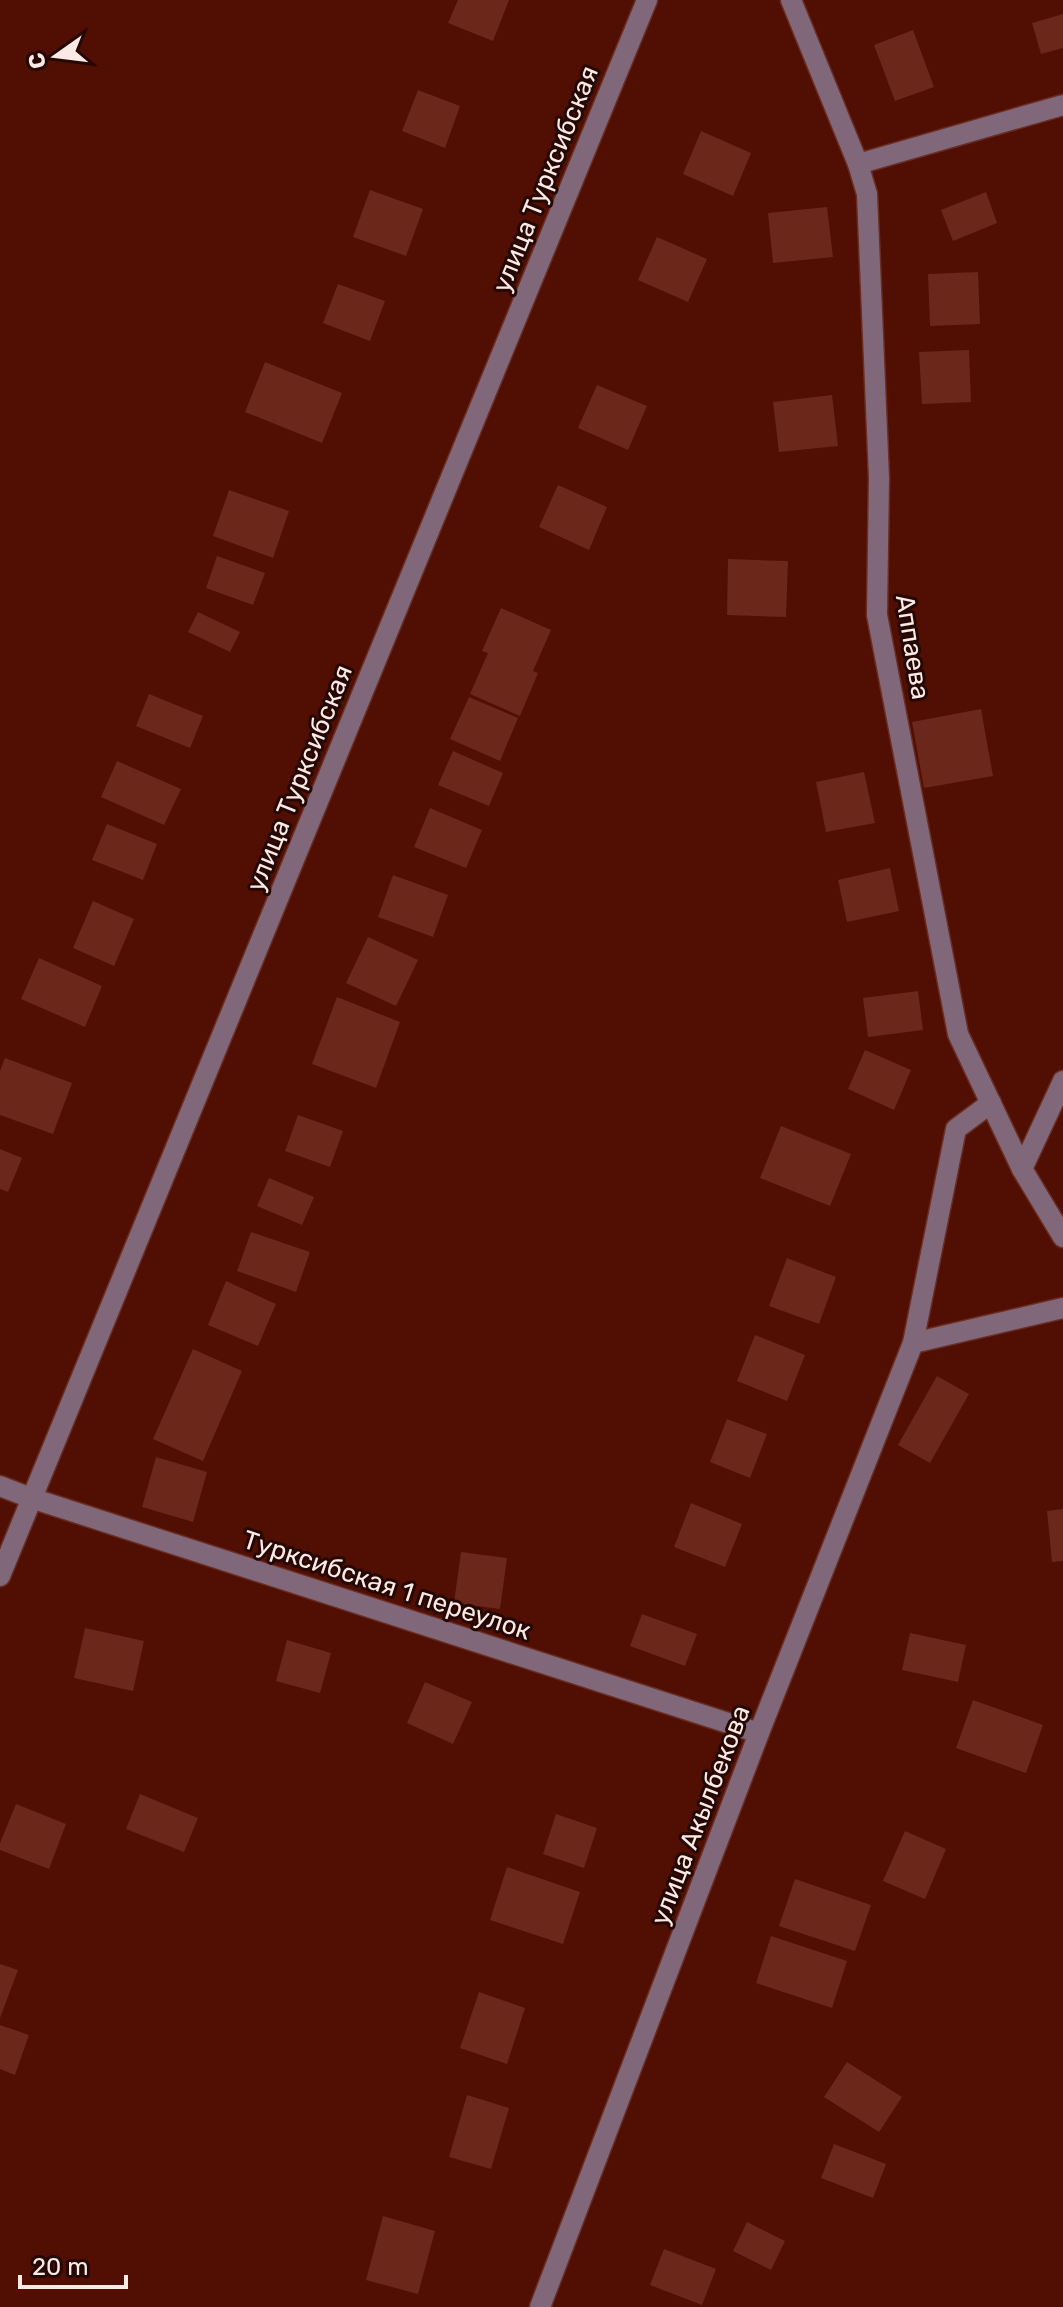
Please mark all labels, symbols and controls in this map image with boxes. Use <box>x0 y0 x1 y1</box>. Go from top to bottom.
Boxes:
north arrow <box>16 16 96 96</box>
text: С <box>22 50 52 71</box>
street label: улица Турксибская <box>486 61 605 297</box>
street label: Аппаева <box>889 592 936 702</box>
street label: улица Турксибская <box>240 660 359 896</box>
street label: Турксибская 1 переулок <box>239 1524 535 1647</box>
street label: улица Акылбекова <box>644 1701 757 1929</box>
scale bar <box>20 2239 126 2289</box>
text: 20 m <box>32 2253 89 2281</box>

